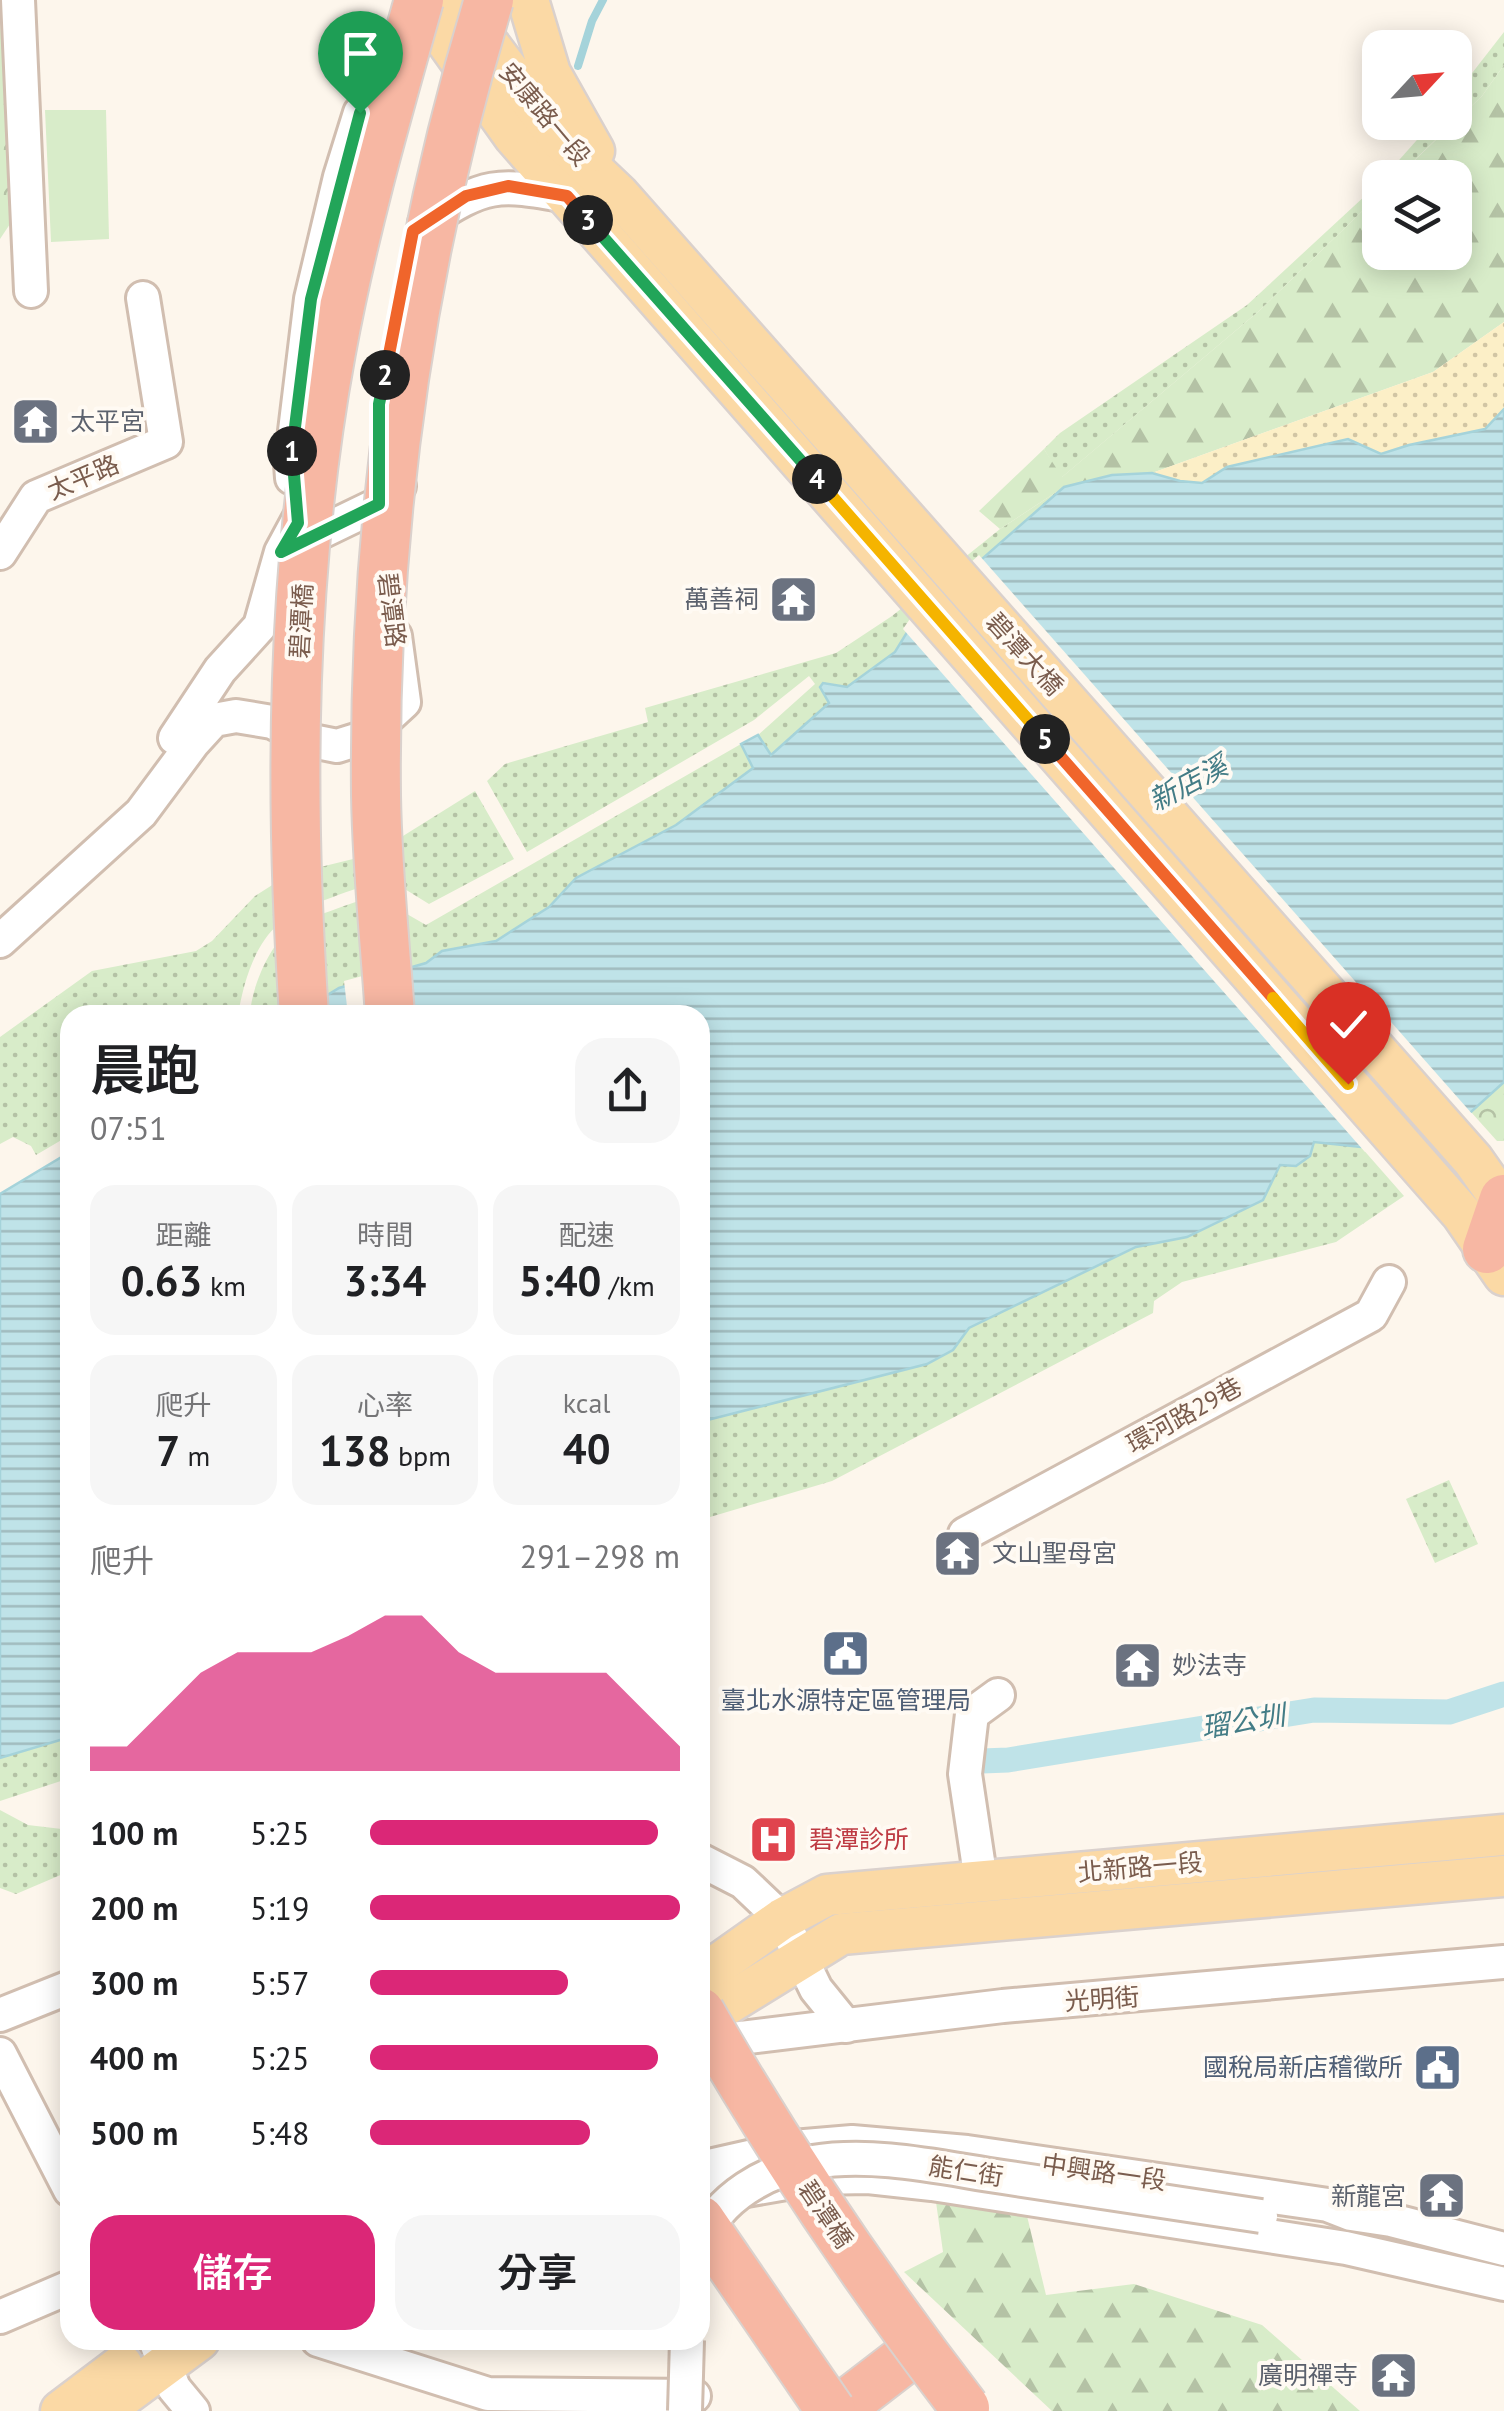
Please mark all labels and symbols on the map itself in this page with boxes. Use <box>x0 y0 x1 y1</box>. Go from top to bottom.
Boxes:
pin <box>318 11 403 114</box>
north arrow <box>1362 30 1472 140</box>
street label: 安康路一段 <box>493 56 597 172</box>
pin: 3 <box>563 195 613 245</box>
pin: 2 <box>360 350 410 400</box>
temple icon: 太平宮 <box>9 395 61 447</box>
place label: 太平宮 <box>70 405 145 437</box>
pin: 1 <box>267 426 317 476</box>
street label: 太平路 <box>42 448 124 506</box>
pin: 4 <box>792 454 842 504</box>
street label: 碧潭路 <box>372 571 412 649</box>
temple icon: 萬善祠 <box>768 573 820 625</box>
street label: 碧潭橋 <box>283 583 319 659</box>
place label: 萬善祠 <box>684 583 759 615</box>
street label: 碧潭大橋 <box>980 606 1070 702</box>
pin: 5 <box>1020 714 1070 764</box>
water label: 新店溪 <box>1142 745 1237 819</box>
pin <box>1306 982 1391 1085</box>
street label: 環河路29巷 <box>1121 1370 1247 1460</box>
temple icon: 文山聖母宮 <box>931 1527 983 1579</box>
place label: 文山聖母宮 <box>992 1537 1117 1569</box>
public building icon: 臺北水源特定區管理局 <box>820 1628 872 1680</box>
temple icon: 妙法寺 <box>1111 1639 1163 1691</box>
place label: 妙法寺 <box>1172 1649 1247 1681</box>
place label: 臺北水源特定區管理局 <box>721 1684 971 1716</box>
water label: 瑠公圳 <box>1199 1695 1291 1745</box>
hospital icon: 碧潭診所 <box>748 1813 800 1865</box>
place label: 碧潭診所 <box>809 1823 909 1855</box>
street label: 北新路一段 <box>1076 1846 1204 1888</box>
street label: 光明街 <box>1063 1980 1141 2018</box>
public building icon: 國稅局新店稽徵所 <box>1412 2041 1464 2093</box>
place label: 國稅局新店稽徵所 <box>1203 2051 1403 2083</box>
street label: 中興路一段 <box>1040 2147 1168 2197</box>
street label: 能仁街 <box>926 2149 1006 2193</box>
temple icon: 新龍宮 <box>1415 2170 1467 2222</box>
street label: 碧潭橋 <box>792 2174 860 2254</box>
place label: 新龍宮 <box>1331 2180 1406 2212</box>
temple icon: 廣明禪寺 <box>1367 2349 1419 2401</box>
place label: 廣明禪寺 <box>1258 2359 1358 2391</box>

